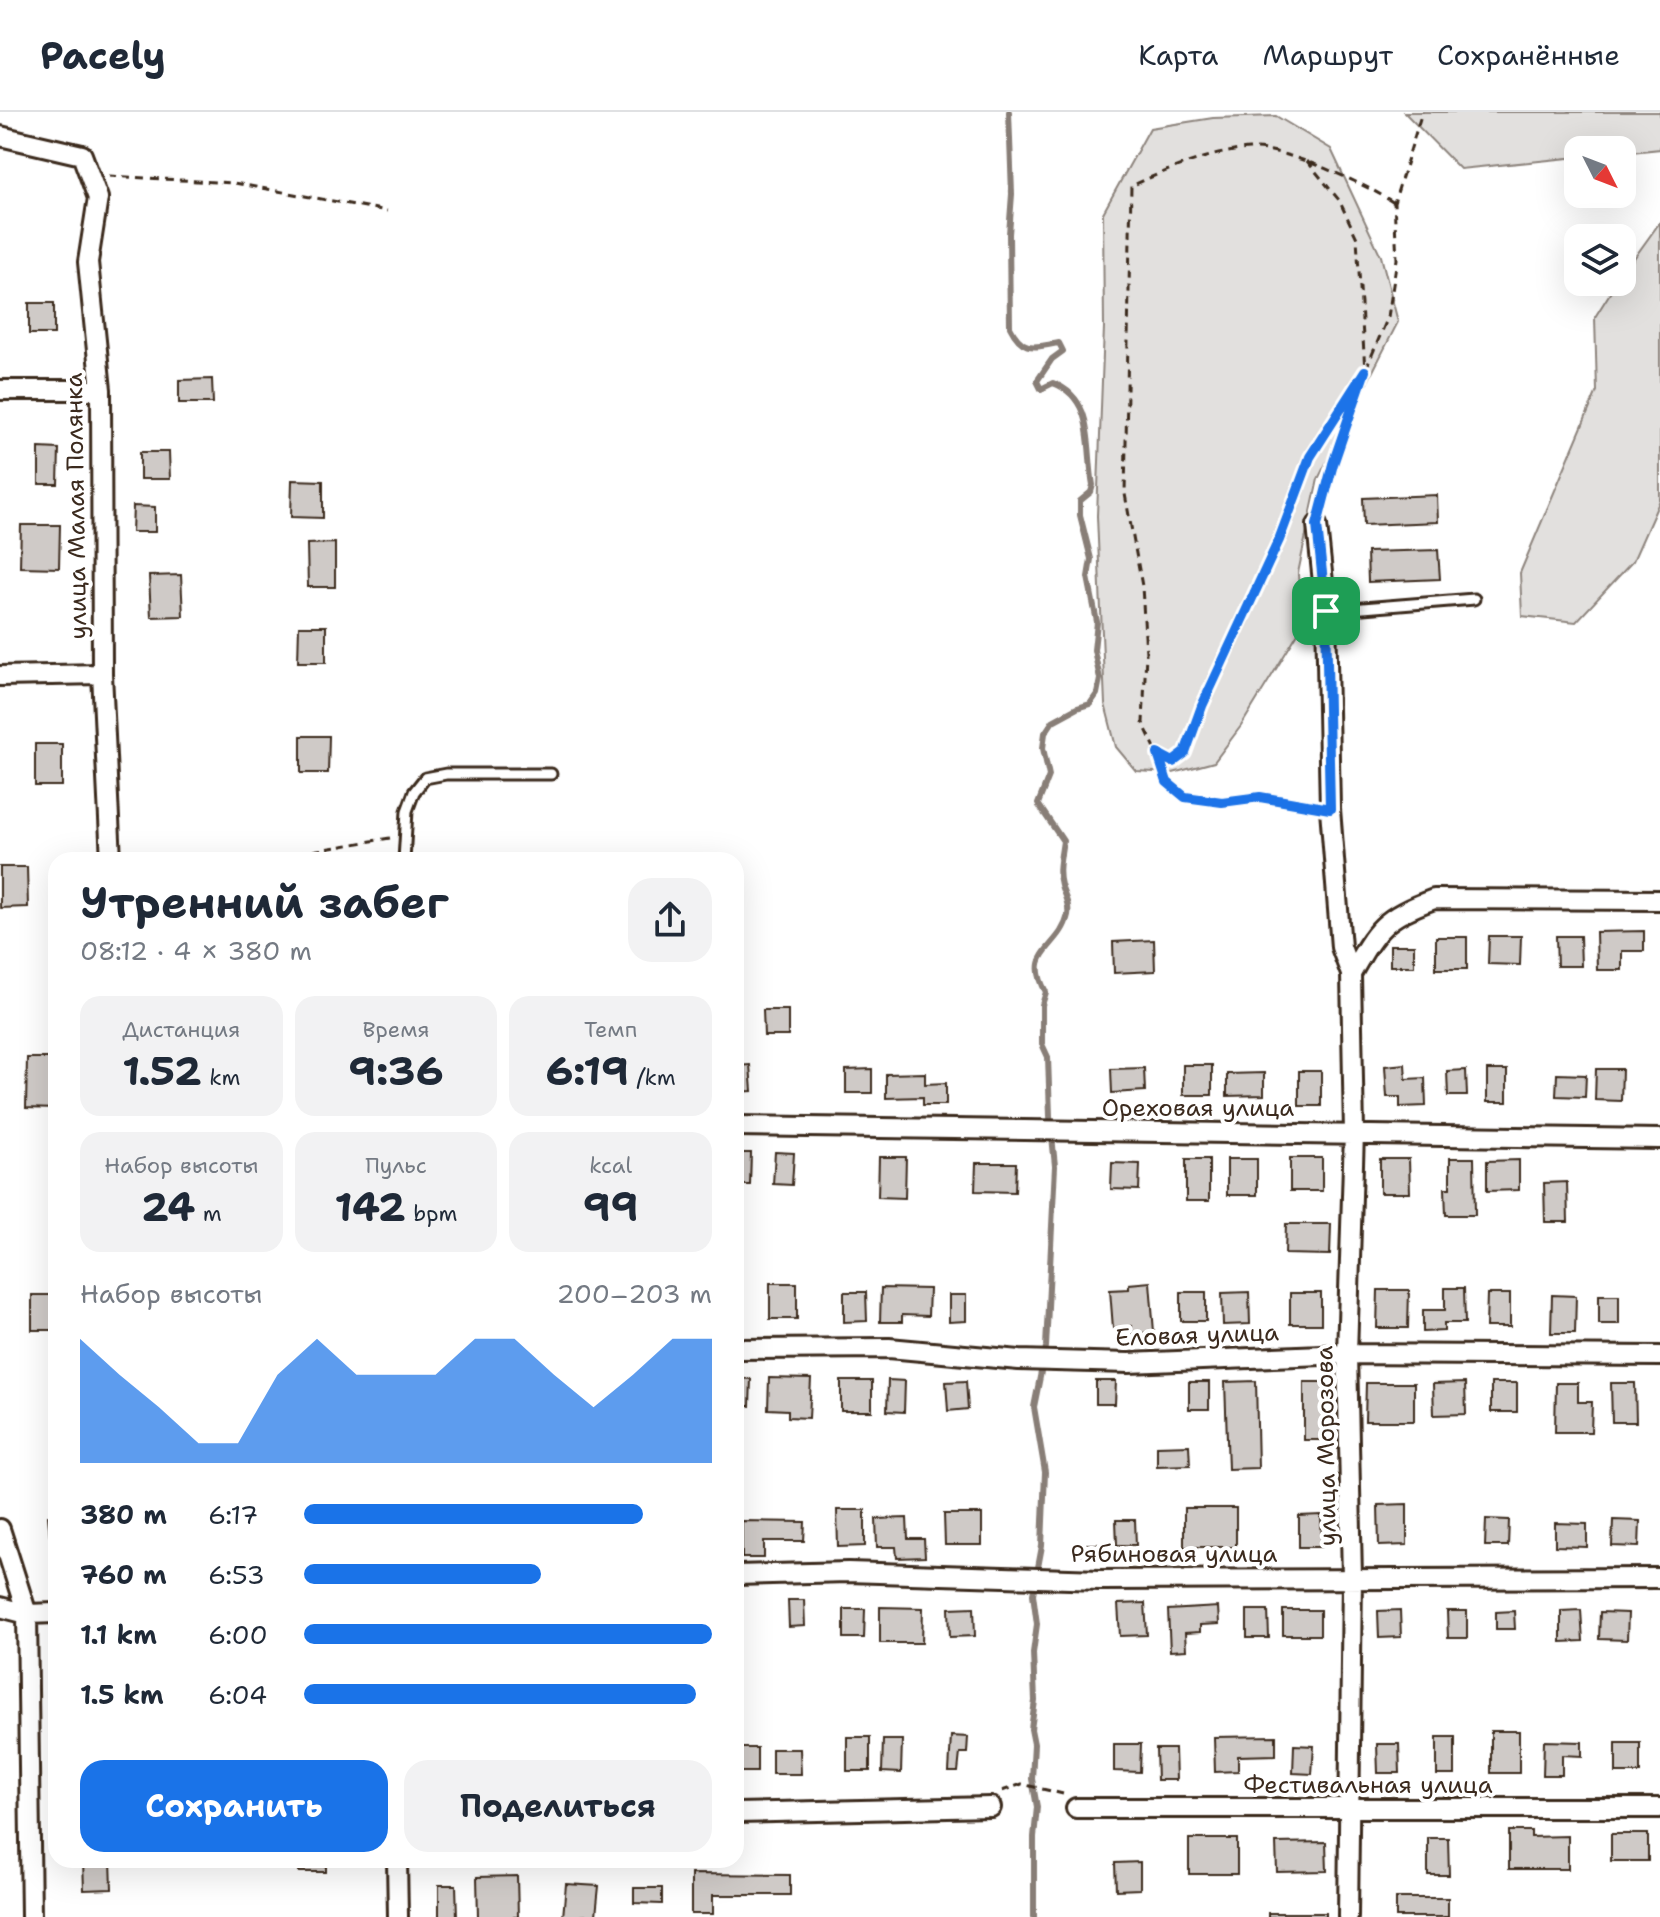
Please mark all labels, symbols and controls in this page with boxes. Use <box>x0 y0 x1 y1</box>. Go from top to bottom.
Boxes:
text: Pacely <box>40 30 166 81</box>
text: Карта <box>1138 36 1218 74</box>
text: Маршрут <box>1262 36 1393 74</box>
text: Сохранённые <box>1437 36 1620 74</box>
north arrow <box>1564 136 1636 208</box>
map controls <box>1564 136 1636 296</box>
button: layers <box>1564 224 1636 296</box>
street label: улица Малая Полянка <box>58 372 94 640</box>
pin <box>1292 577 1360 645</box>
icon: arrive <box>1304 589 1348 633</box>
text: Утренний забег <box>80 873 449 932</box>
button: share <box>628 878 712 962</box>
text: 08:12 · 4 × 380 m <box>80 933 312 968</box>
text: Дистанция <box>122 1015 240 1044</box>
text: Время <box>362 1015 430 1044</box>
text: Темп <box>584 1015 637 1044</box>
text: 1.52 <box>122 1044 202 1098</box>
text: 9:36 <box>348 1044 444 1098</box>
text: 6:19 <box>546 1044 629 1098</box>
text: km <box>202 1063 240 1092</box>
text: /km <box>629 1063 676 1092</box>
street label: Ореховая улица <box>1102 1092 1294 1124</box>
text: Набор высоты <box>104 1151 259 1180</box>
text: Пульс <box>365 1151 427 1180</box>
text: kcal <box>589 1151 632 1180</box>
text: 24 <box>141 1180 195 1234</box>
text: 142 <box>335 1180 406 1234</box>
text: 99 <box>583 1180 638 1234</box>
text: m <box>195 1199 222 1228</box>
text: bpm <box>406 1199 457 1228</box>
text: Набор высоты <box>80 1276 262 1311</box>
text: 200–203 m <box>557 1276 712 1311</box>
street label: Еловая улица <box>1115 1316 1280 1354</box>
street label: улица Морозова <box>1308 1345 1344 1546</box>
text: 380 m <box>80 1497 167 1532</box>
text: 6:17 <box>208 1497 258 1532</box>
street label: Рябиновая улица <box>1071 1538 1277 1570</box>
text: 760 m <box>80 1557 167 1592</box>
text: 6:53 <box>208 1557 265 1592</box>
text: 1.1 km <box>80 1617 157 1652</box>
text: 6:00 <box>208 1617 268 1652</box>
text: 1.5 km <box>80 1677 164 1712</box>
text: 6:04 <box>208 1677 267 1712</box>
button: Сохранить <box>80 1760 388 1852</box>
button: Поделиться <box>404 1760 712 1852</box>
street label: Фестивальная улица <box>1243 1769 1493 1801</box>

